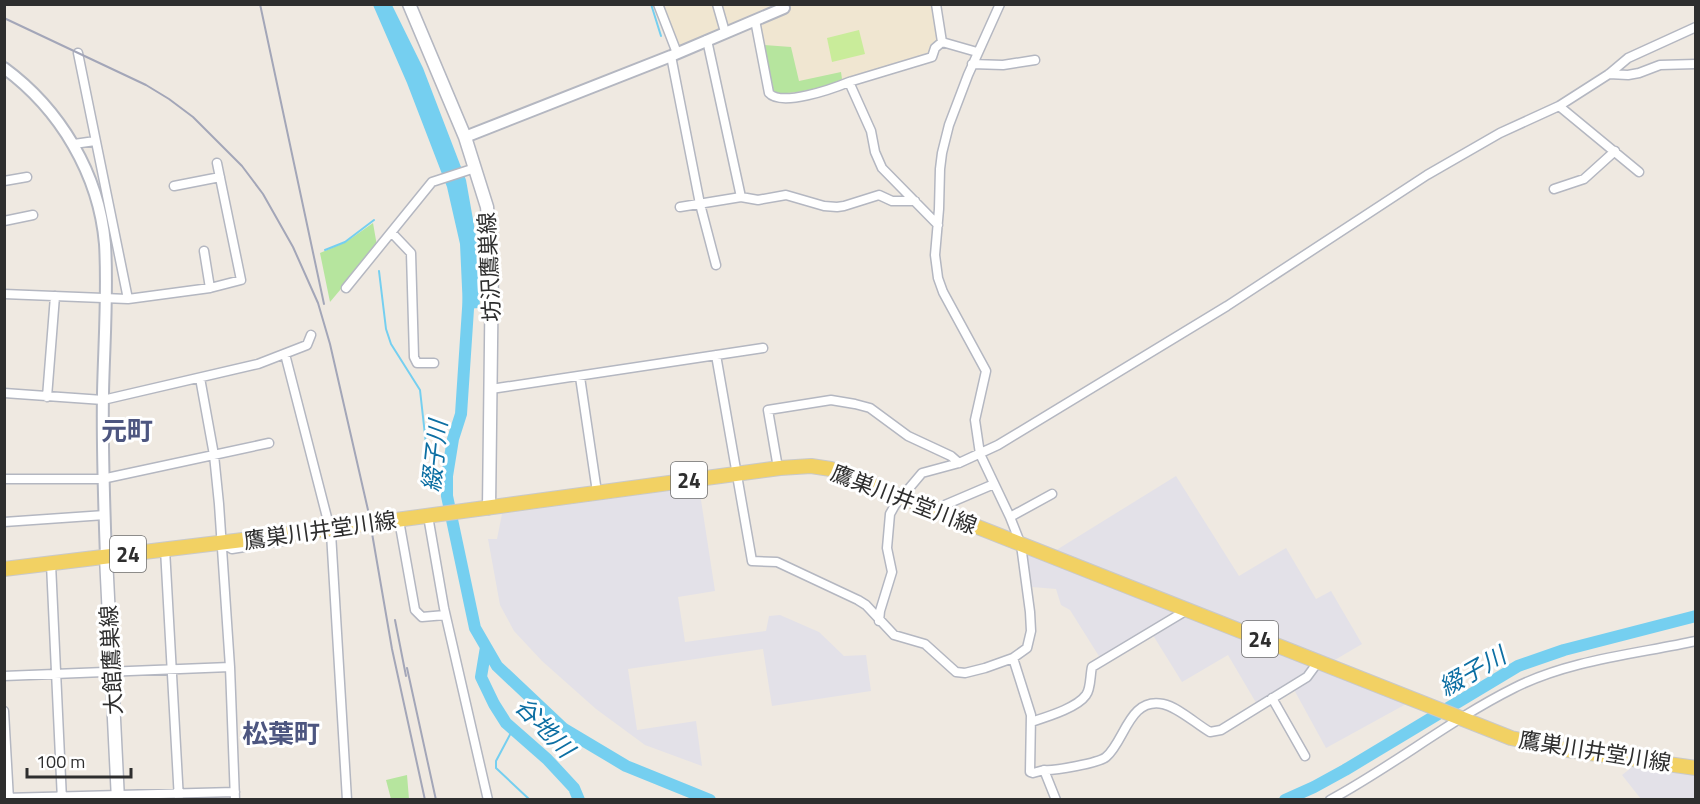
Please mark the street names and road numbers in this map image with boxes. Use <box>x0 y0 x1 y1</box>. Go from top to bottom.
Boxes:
street label: 坊沢鷹巣線 <box>469 211 509 323</box>
street label: 鷹巣川井堂川線 <box>826 456 982 542</box>
road number: 24 <box>671 462 707 498</box>
street label: 鷹巣川井堂川線 <box>241 502 399 558</box>
road number: 24 <box>110 536 146 572</box>
street label: 大館鷹巣線 <box>91 604 131 716</box>
road number: 24 <box>1242 621 1278 657</box>
street label: 鷹巣川井堂川線 <box>1516 722 1674 780</box>

